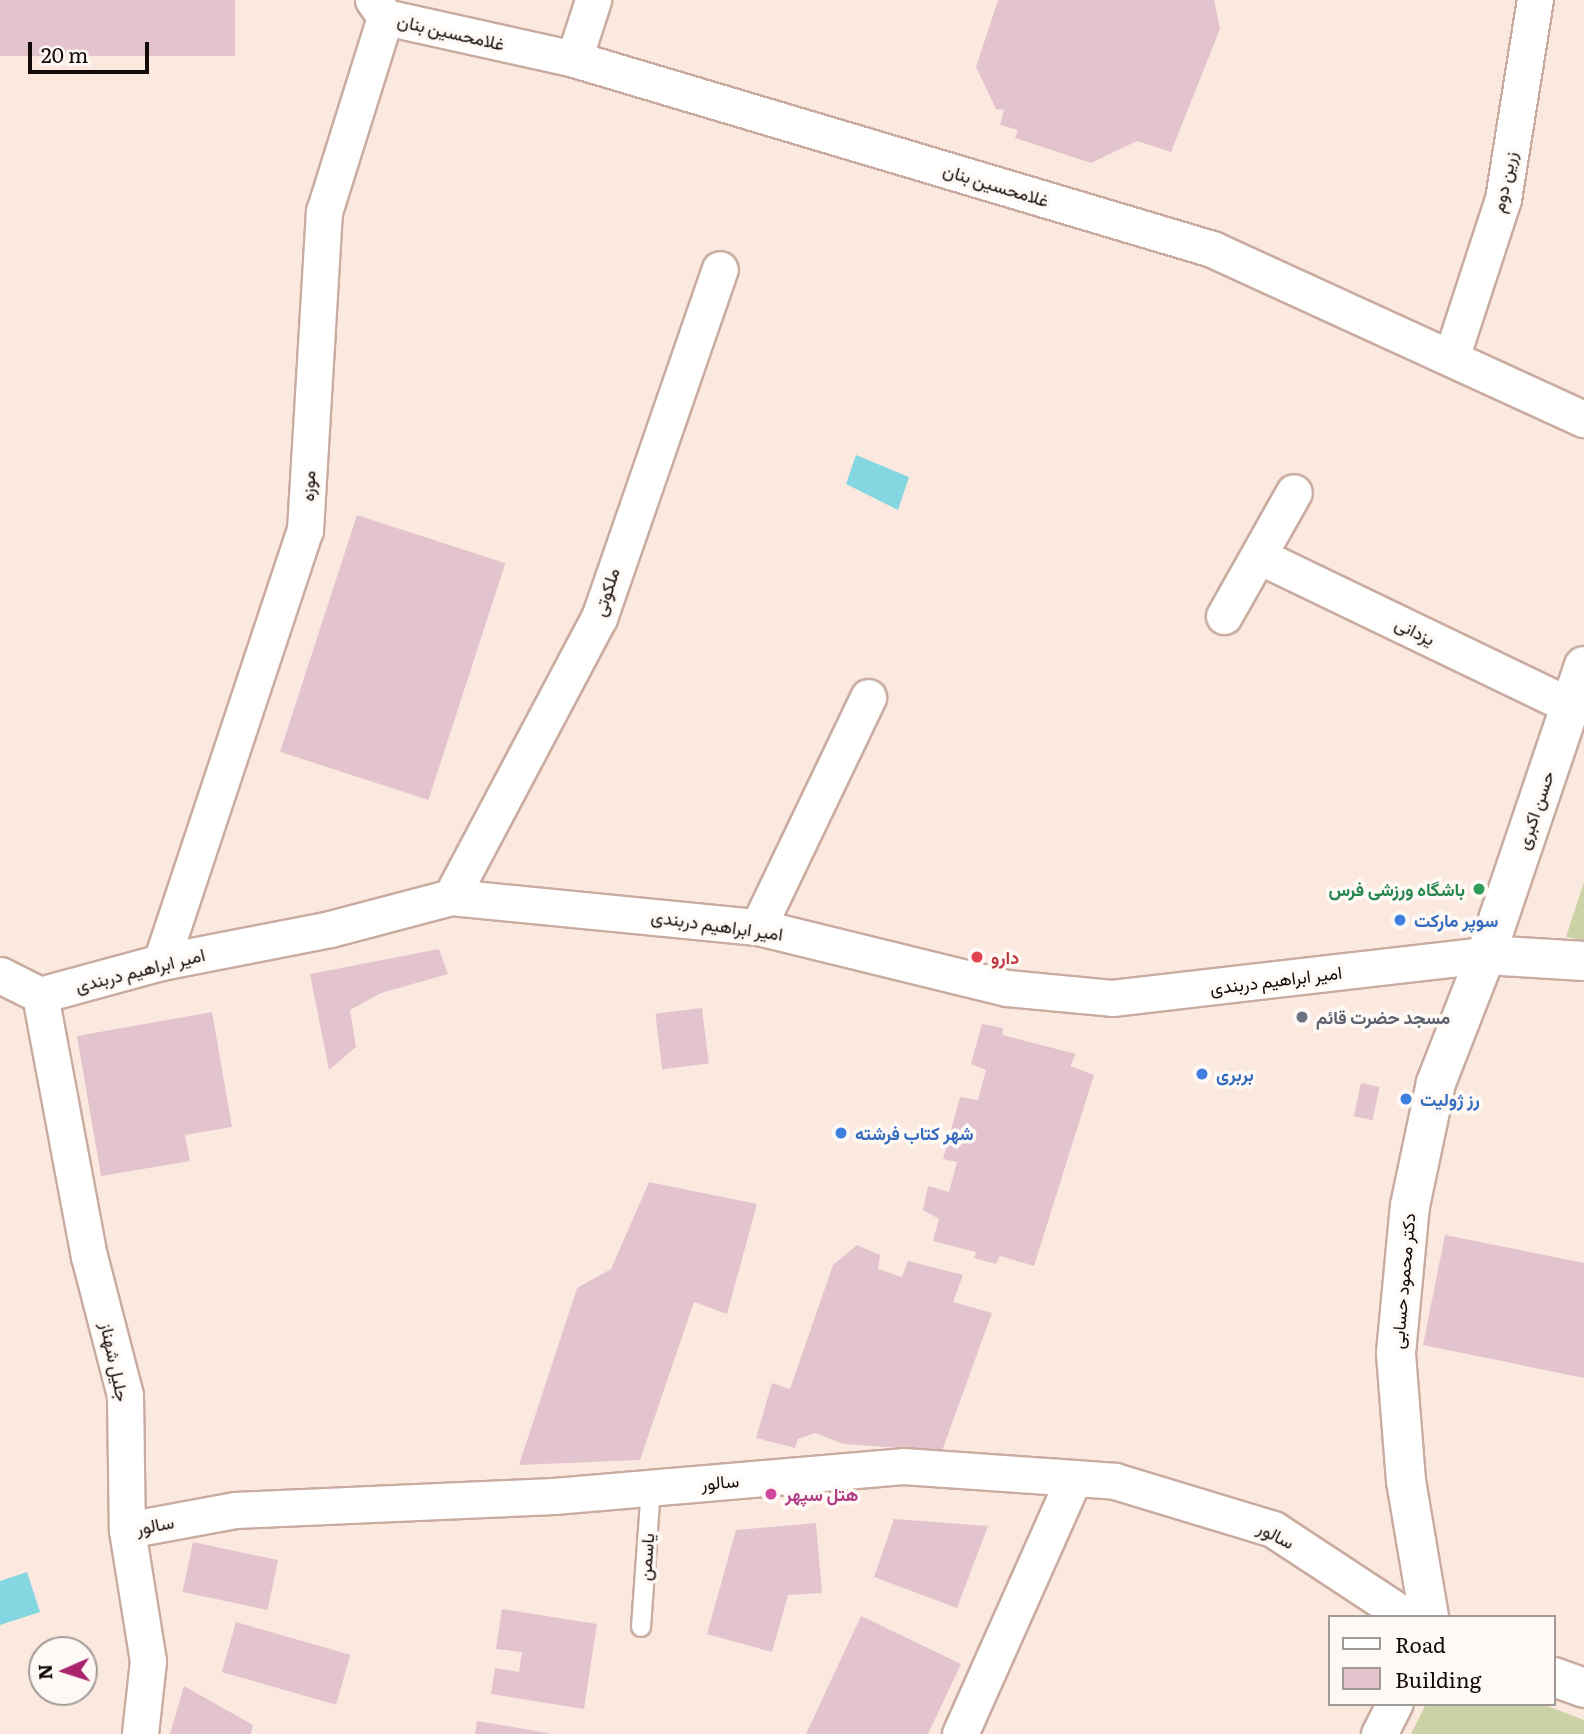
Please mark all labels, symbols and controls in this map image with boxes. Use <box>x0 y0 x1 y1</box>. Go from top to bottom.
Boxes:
street label: غلامحسین بنان <box>395 9 507 55</box>
scale bar <box>32 28 152 72</box>
text: 20 m <box>41 38 88 69</box>
street label: زرین دوم <box>1487 149 1521 215</box>
street label: غلامحسین بنان <box>941 159 1051 211</box>
street label: موزه <box>296 470 320 502</box>
street label: ملکوتی <box>588 565 624 619</box>
street label: یزدانی <box>1392 612 1438 650</box>
street label: حسن اکبری <box>1511 768 1559 852</box>
place label: باشگاه ورزشی فرس <box>1328 878 1465 900</box>
marker: باشگاه ورزشی فرس <box>1471 881 1487 897</box>
street label: امیر ابراهیم دربندی <box>650 905 784 945</box>
place label: سوپر مارکت <box>1414 909 1498 931</box>
marker: سوپر مارکت <box>1392 912 1408 928</box>
street label: امیر ابراهیم دربندی <box>73 943 207 997</box>
place label: دارو <box>991 946 1019 968</box>
marker: دارو <box>969 949 985 965</box>
street label: امیر ابراهیم دربندی <box>1209 961 1343 999</box>
place label: مسجد حضرت قائم <box>1316 1006 1450 1028</box>
marker: مسجد حضرت قائم <box>1294 1009 1310 1025</box>
place label: بربری <box>1216 1063 1254 1085</box>
marker: بربری <box>1194 1066 1210 1082</box>
place label: رز ژولیت <box>1420 1088 1480 1110</box>
marker: رز ژولیت <box>1398 1091 1414 1107</box>
place label: شهر کتاب فرشته <box>855 1122 974 1144</box>
marker: شهر کتاب فرشته <box>833 1125 849 1141</box>
street label: دکتر محمود حسابی <box>1386 1212 1420 1350</box>
street label: جلیل شهناز <box>96 1320 134 1404</box>
street label: سالور <box>700 1470 740 1494</box>
place label: هتل سپهر <box>785 1483 858 1505</box>
marker: هتل سپهر <box>763 1486 779 1502</box>
street label: سالور <box>134 1511 176 1539</box>
street label: سالور <box>1254 1517 1298 1553</box>
street label: یاسمن <box>634 1532 658 1582</box>
legend <box>1328 1615 1556 1706</box>
text: Road <box>1395 1628 1446 1659</box>
north arrow <box>28 1636 98 1706</box>
text: N <box>30 1663 58 1681</box>
text: Building <box>1395 1663 1481 1694</box>

